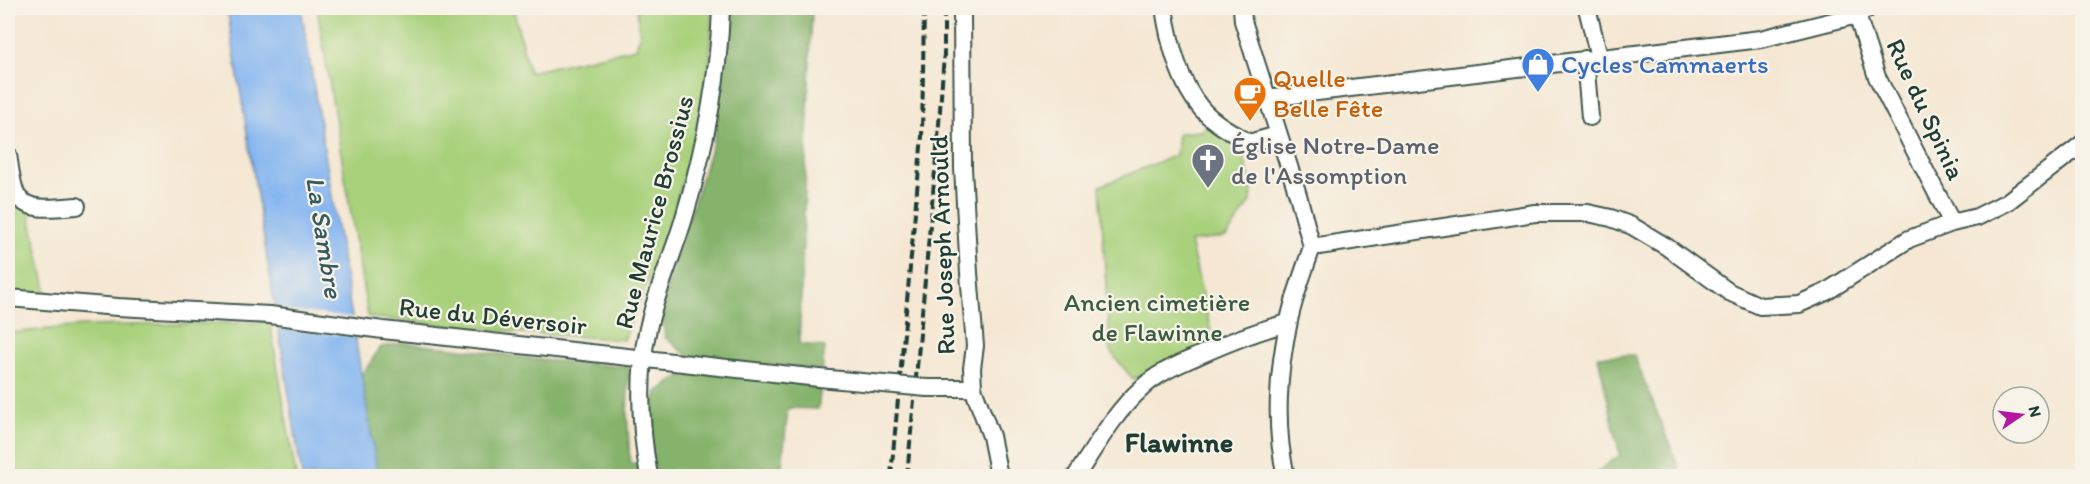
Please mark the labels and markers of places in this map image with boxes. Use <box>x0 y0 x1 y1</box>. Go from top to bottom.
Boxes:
shop icon: Cycles Cammaerts <box>1520 46 1556 93</box>
place label: Cycles Cammaerts <box>1561 48 1769 80</box>
place label: Quelle Belle Fête <box>1273 62 1383 124</box>
cafe icon: Quelle Belle Fête <box>1232 75 1268 122</box>
place label: Église Notre-Dame de l'Assomption <box>1231 129 1439 191</box>
church icon: Église Notre-Dame de l'Assomption <box>1190 142 1226 189</box>

